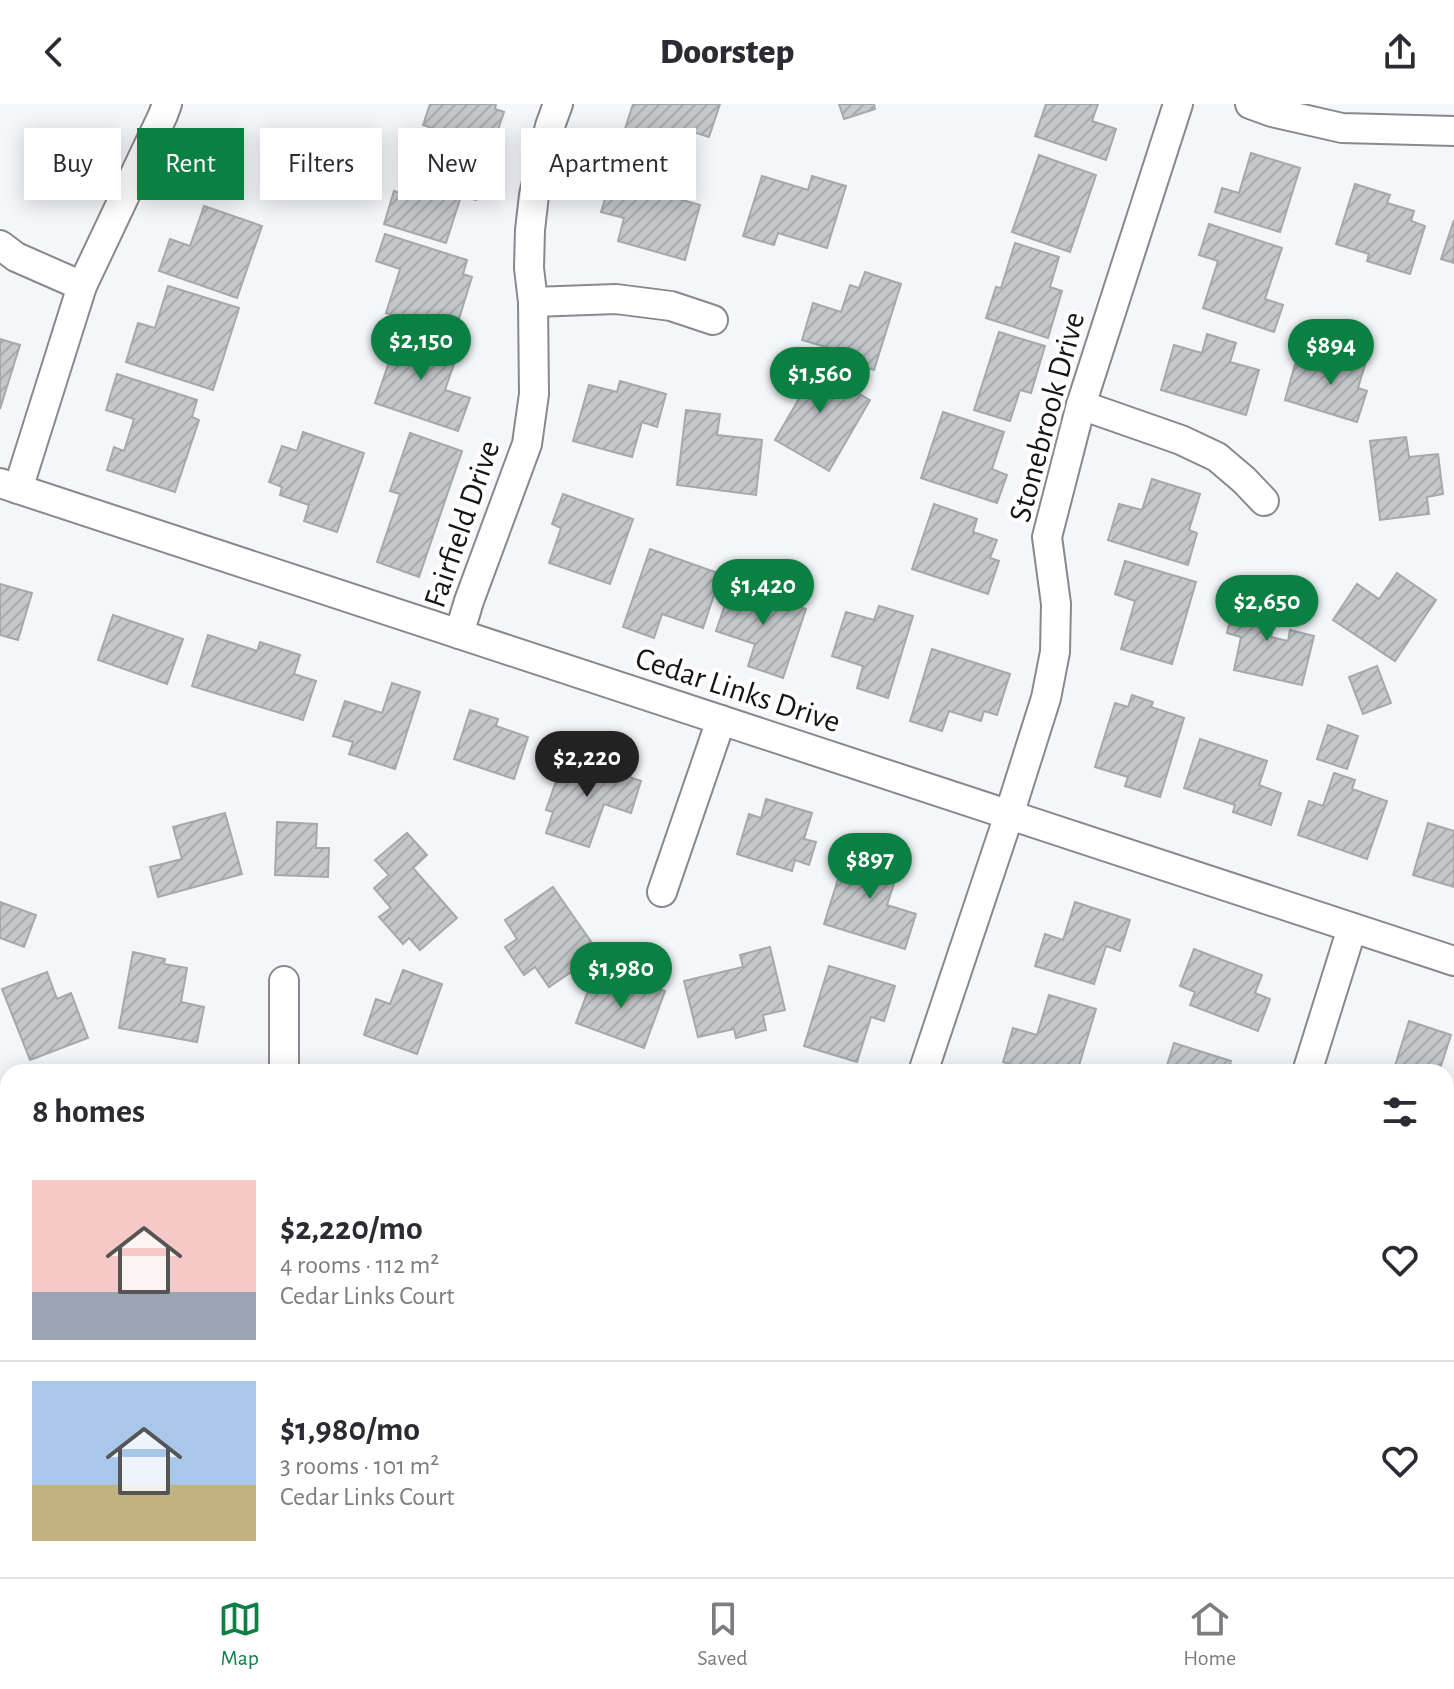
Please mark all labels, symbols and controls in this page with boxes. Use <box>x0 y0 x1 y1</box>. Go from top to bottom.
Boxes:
icon: back <box>32 30 76 74</box>
icon: share <box>1378 30 1422 74</box>
text: Doorstep <box>660 34 794 70</box>
chip: Buy <box>24 128 121 200</box>
chip: Rent <box>137 128 244 200</box>
chip: Filters <box>260 128 382 200</box>
chip: New <box>398 128 505 200</box>
chip: Apartment <box>521 128 696 200</box>
street label: Stonebrook Drive <box>1004 309 1090 525</box>
pin: $2,150 <box>356 314 486 382</box>
pin: $894 <box>1284 319 1378 387</box>
text: $2,150 <box>389 327 453 353</box>
text: $894 <box>1306 332 1356 358</box>
pin: $1,560 <box>755 347 885 415</box>
text: $1,560 <box>788 360 852 386</box>
street label: Fairfield Drive <box>418 436 506 612</box>
pin: $1,420 <box>698 559 828 627</box>
text: $1,420 <box>730 572 796 598</box>
pin: $2,650 <box>1202 575 1332 643</box>
text: $2,650 <box>1233 588 1301 614</box>
street label: Cedar Links Drive <box>632 642 844 738</box>
pin: $2,220 <box>522 731 652 799</box>
text: $2,220 <box>553 744 621 770</box>
pin: $897 <box>823 833 917 901</box>
text: $897 <box>846 846 894 872</box>
pin: $1,980 <box>556 942 686 1010</box>
text: $1,980 <box>588 955 654 981</box>
icon: filters <box>1378 1090 1422 1134</box>
text: 8 homes <box>32 1095 145 1129</box>
icon: home <box>96 1212 192 1308</box>
text: $2,220/mo <box>280 1212 423 1246</box>
icon: heart <box>1378 1238 1422 1282</box>
text: 4 rooms · 112 m² <box>280 1252 439 1278</box>
text: Cedar Links Court <box>280 1283 455 1309</box>
icon: home <box>96 1413 192 1509</box>
text: $1,980/mo <box>280 1413 420 1447</box>
icon: heart <box>1378 1439 1422 1483</box>
text: 3 rooms · 101 m² <box>280 1453 439 1479</box>
text: Cedar Links Court <box>280 1484 455 1510</box>
tab: Map <box>218 1597 262 1671</box>
tab: Saved <box>697 1597 748 1671</box>
tab: Home <box>1183 1597 1236 1671</box>

